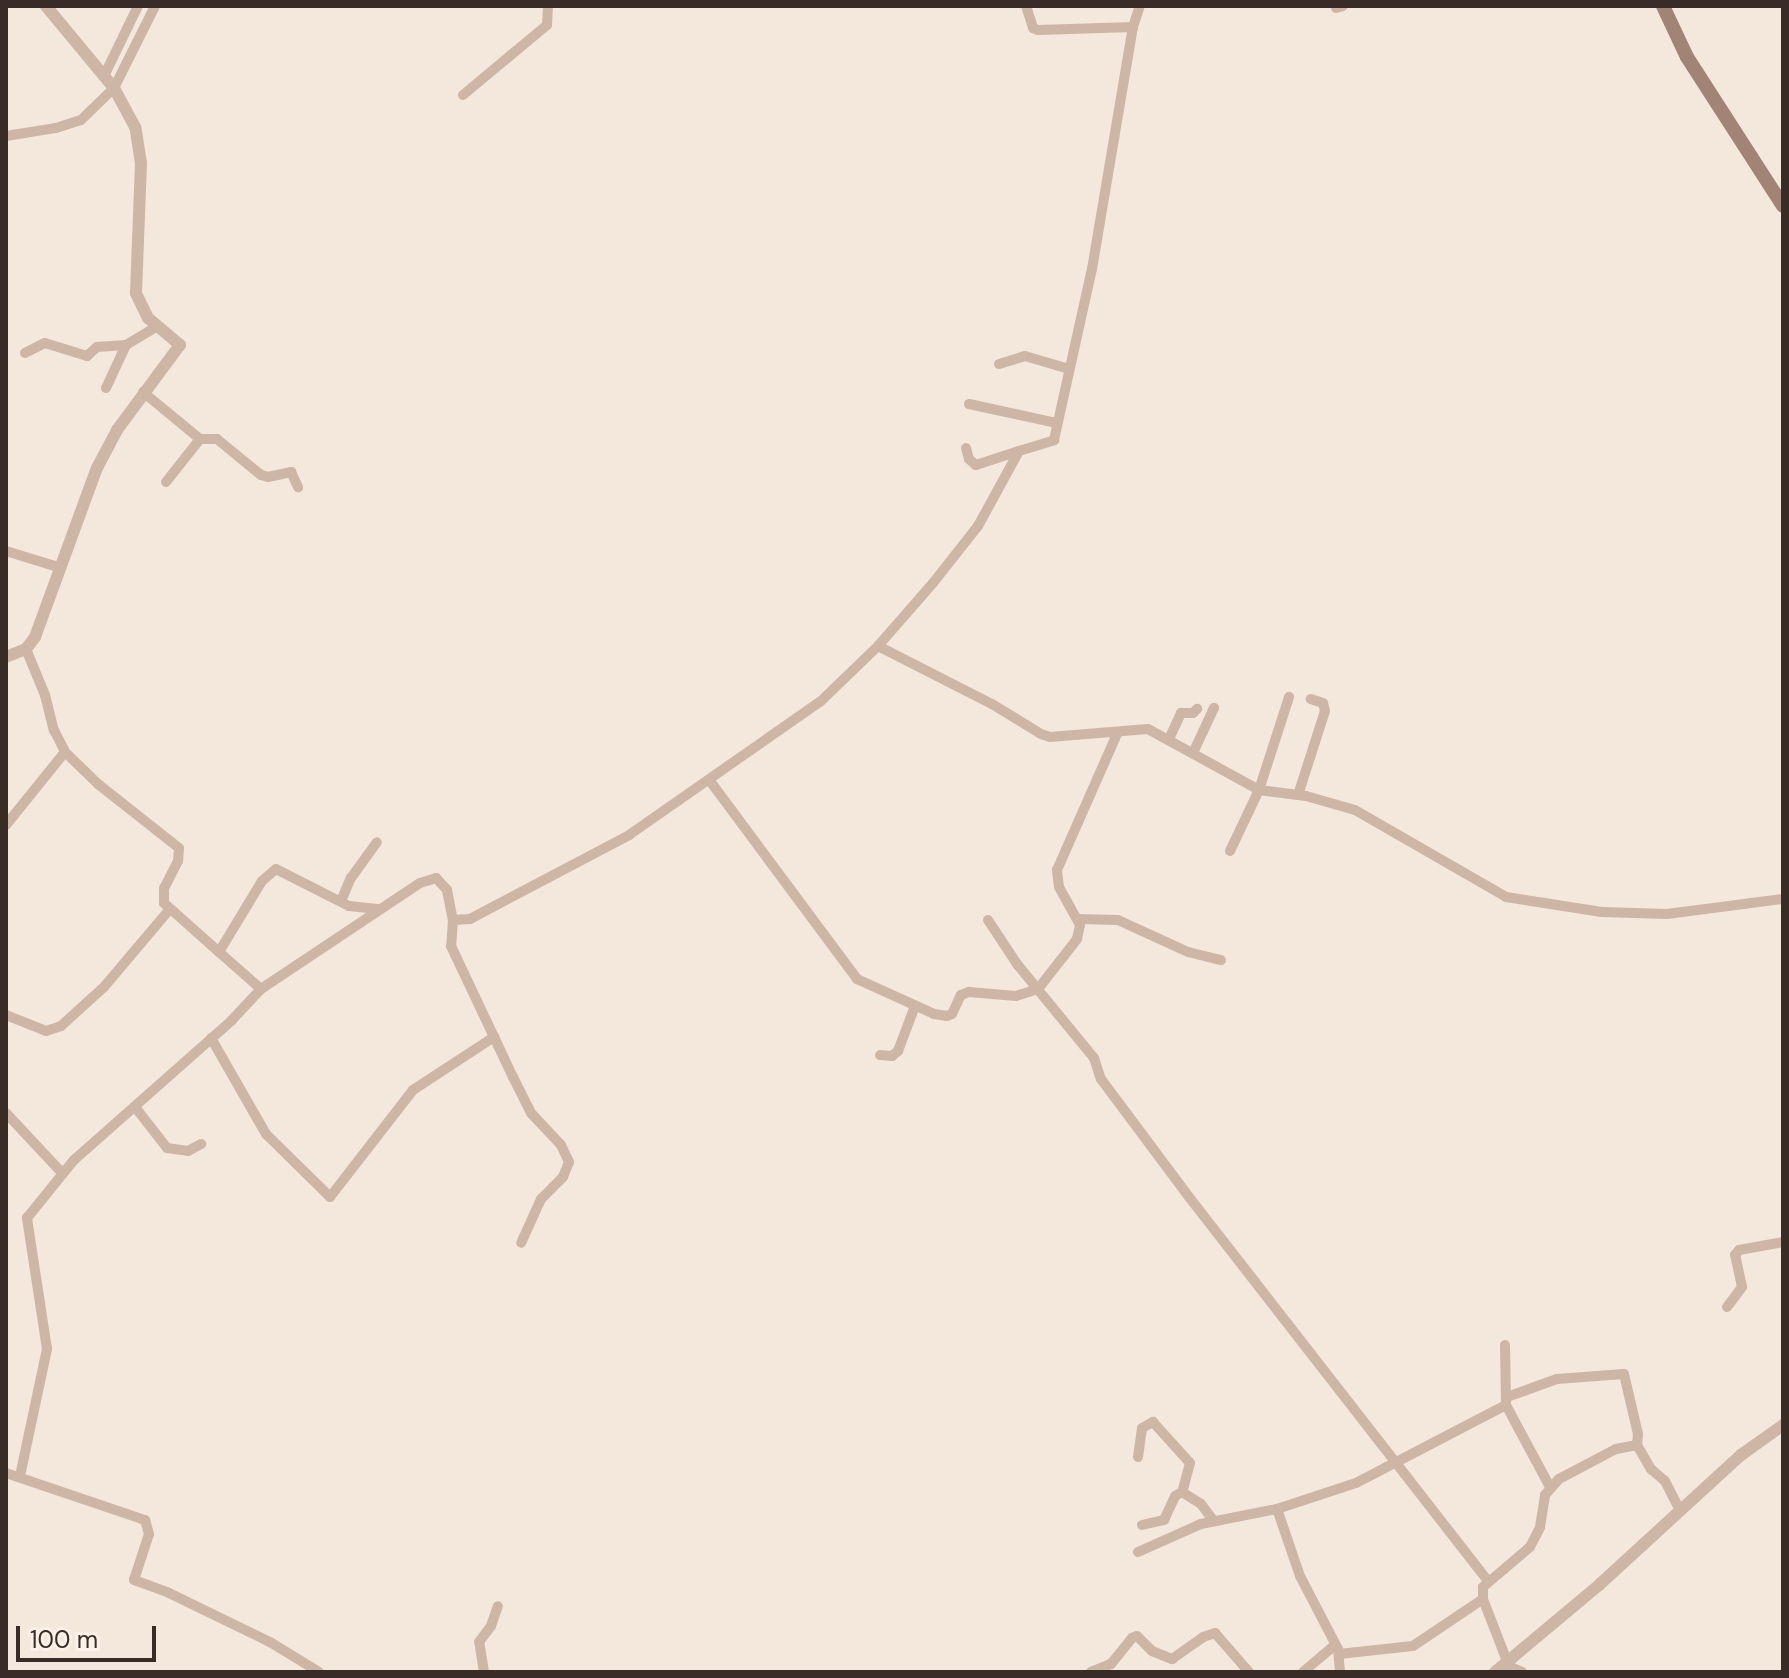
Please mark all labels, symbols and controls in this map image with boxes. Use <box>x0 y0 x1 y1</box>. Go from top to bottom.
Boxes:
scale bar <box>20 1610 160 1660</box>
text: 100 m <box>30 1624 98 1655</box>

